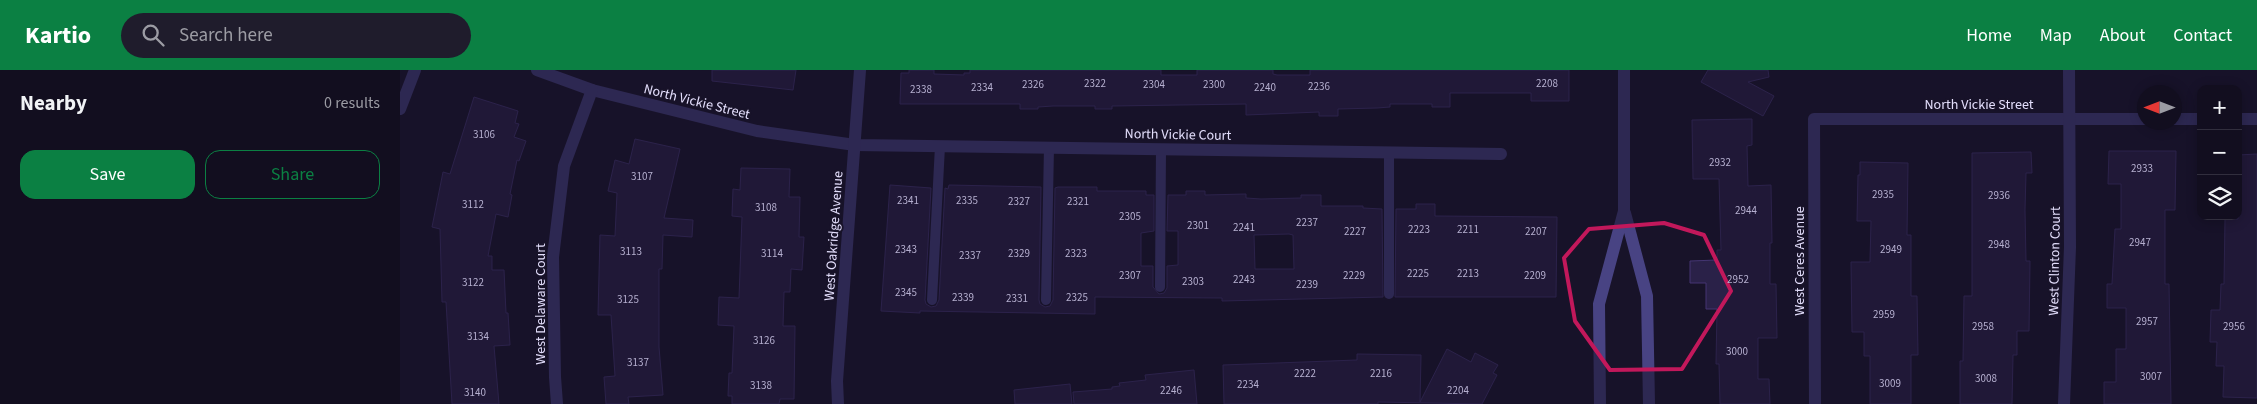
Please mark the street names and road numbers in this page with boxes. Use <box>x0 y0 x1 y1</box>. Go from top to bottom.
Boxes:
street label: North Vickie Street <box>642 79 752 125</box>
street label: North Vickie Street <box>1925 95 2034 115</box>
street label: North Vickie Court <box>1125 124 1232 146</box>
street label: West Oakridge Avenue <box>819 170 849 302</box>
street label: West Ceres Avenue <box>1790 206 1810 316</box>
street label: West Clinton Court <box>2044 206 2066 316</box>
street label: West Delaware Court <box>531 243 551 365</box>

